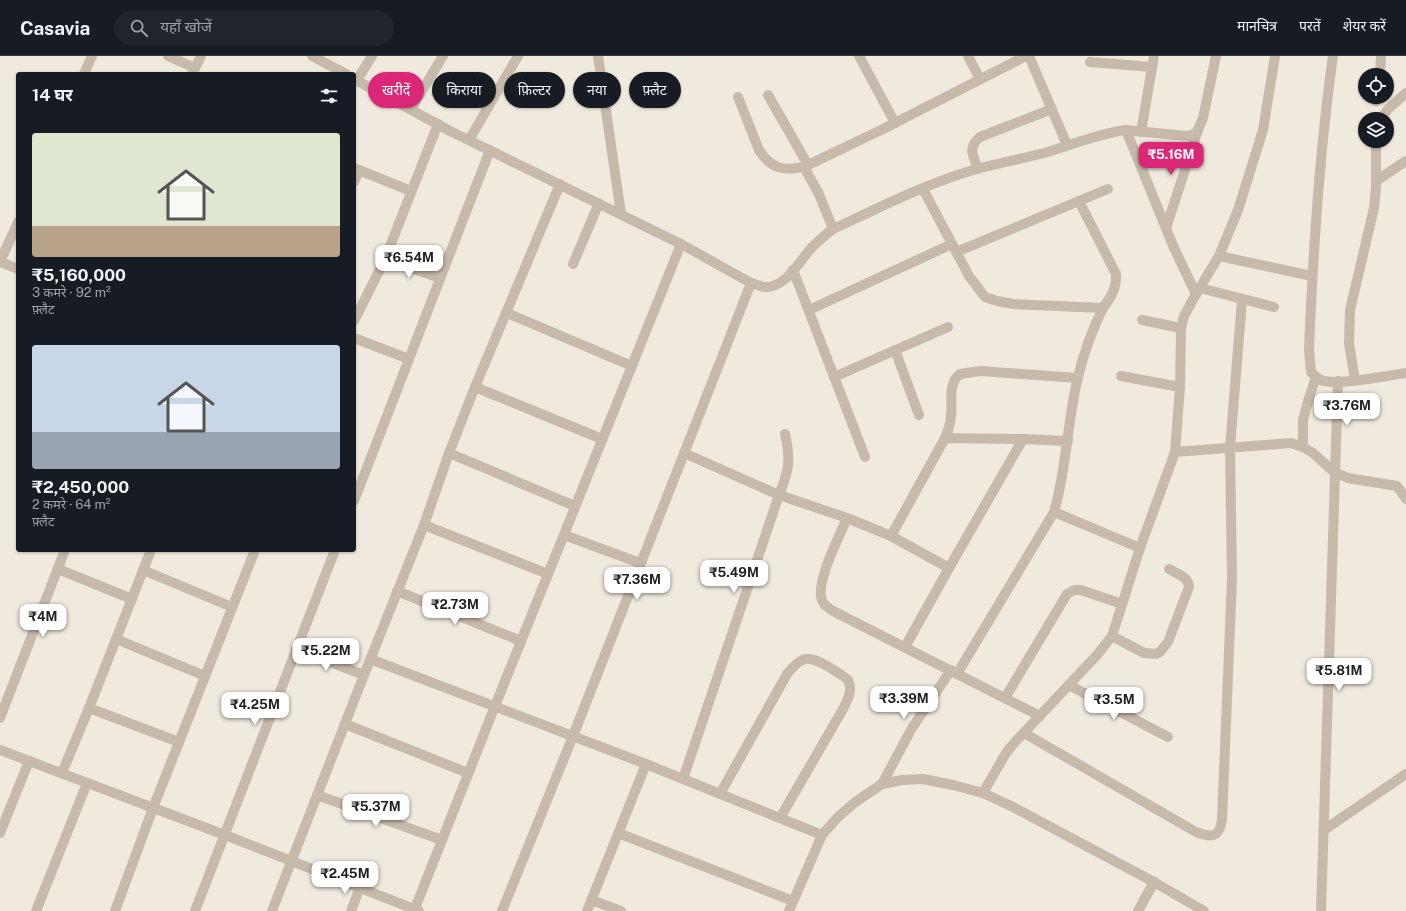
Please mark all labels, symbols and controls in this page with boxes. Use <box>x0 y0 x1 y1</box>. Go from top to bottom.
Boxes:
search box <box>114 10 394 46</box>
text: Casavia <box>20 17 90 39</box>
icon: search <box>128 17 150 39</box>
text: यहाँ खोजें <box>160 18 212 35</box>
text: मानचित्र <box>1237 18 1277 34</box>
text: परतें <box>1299 18 1321 34</box>
text: शेयर करें <box>1343 18 1386 34</box>
map controls <box>1358 68 1394 148</box>
button: locate <box>1358 68 1394 104</box>
chip: खरीदें <box>368 72 424 108</box>
chip: किराया <box>432 72 496 108</box>
chip: फ़िल्टर <box>504 72 565 108</box>
chip: नया <box>573 72 621 108</box>
chip: फ़्लैट <box>629 72 681 108</box>
text: 14 घर <box>32 85 73 105</box>
icon: filters <box>318 85 340 107</box>
button: layers <box>1358 112 1394 148</box>
pin: ₹5.16M <box>1138 142 1204 176</box>
text: ₹5.16M <box>1148 147 1194 162</box>
icon: home <box>150 159 222 231</box>
pin: ₹6.54M <box>376 245 442 279</box>
text: ₹6.54M <box>384 250 434 265</box>
text: ₹5,160,000 <box>32 265 126 285</box>
text: 3 कमरे · 92 m² <box>32 285 111 300</box>
text: फ़्लैट <box>32 302 55 317</box>
icon: home <box>150 371 222 443</box>
pin: ₹3.76M <box>1314 393 1380 427</box>
text: ₹3.76M <box>1323 398 1371 413</box>
text: ₹2,450,000 <box>32 477 129 497</box>
text: 2 कमरे · 64 m² <box>32 497 111 512</box>
text: फ़्लैट <box>32 514 55 529</box>
pin: ₹5.49M <box>701 560 767 594</box>
text: ₹5.49M <box>709 565 759 580</box>
pin: ₹7.36M <box>604 567 670 601</box>
text: ₹7.36M <box>613 572 661 587</box>
pin: ₹2.73M <box>422 592 488 626</box>
text: ₹2.73M <box>431 597 479 612</box>
pin: ₹4M <box>24 604 62 638</box>
text: ₹4M <box>29 609 57 624</box>
pin: ₹5.22M <box>293 638 359 672</box>
text: ₹5.22M <box>301 643 351 658</box>
pin: ₹5.81M <box>1306 658 1372 692</box>
text: ₹5.81M <box>1316 663 1362 678</box>
pin: ₹3.39M <box>871 686 937 720</box>
pin: ₹3.5M <box>1086 687 1142 721</box>
text: ₹3.39M <box>879 691 929 706</box>
pin: ₹4.25M <box>222 692 288 726</box>
text: ₹3.5M <box>1093 692 1135 707</box>
text: ₹4.25M <box>230 697 280 712</box>
pin: ₹5.37M <box>343 794 409 828</box>
text: ₹5.37M <box>351 799 401 814</box>
pin: ₹2.45M <box>312 861 378 895</box>
text: ₹2.45M <box>320 866 370 881</box>

